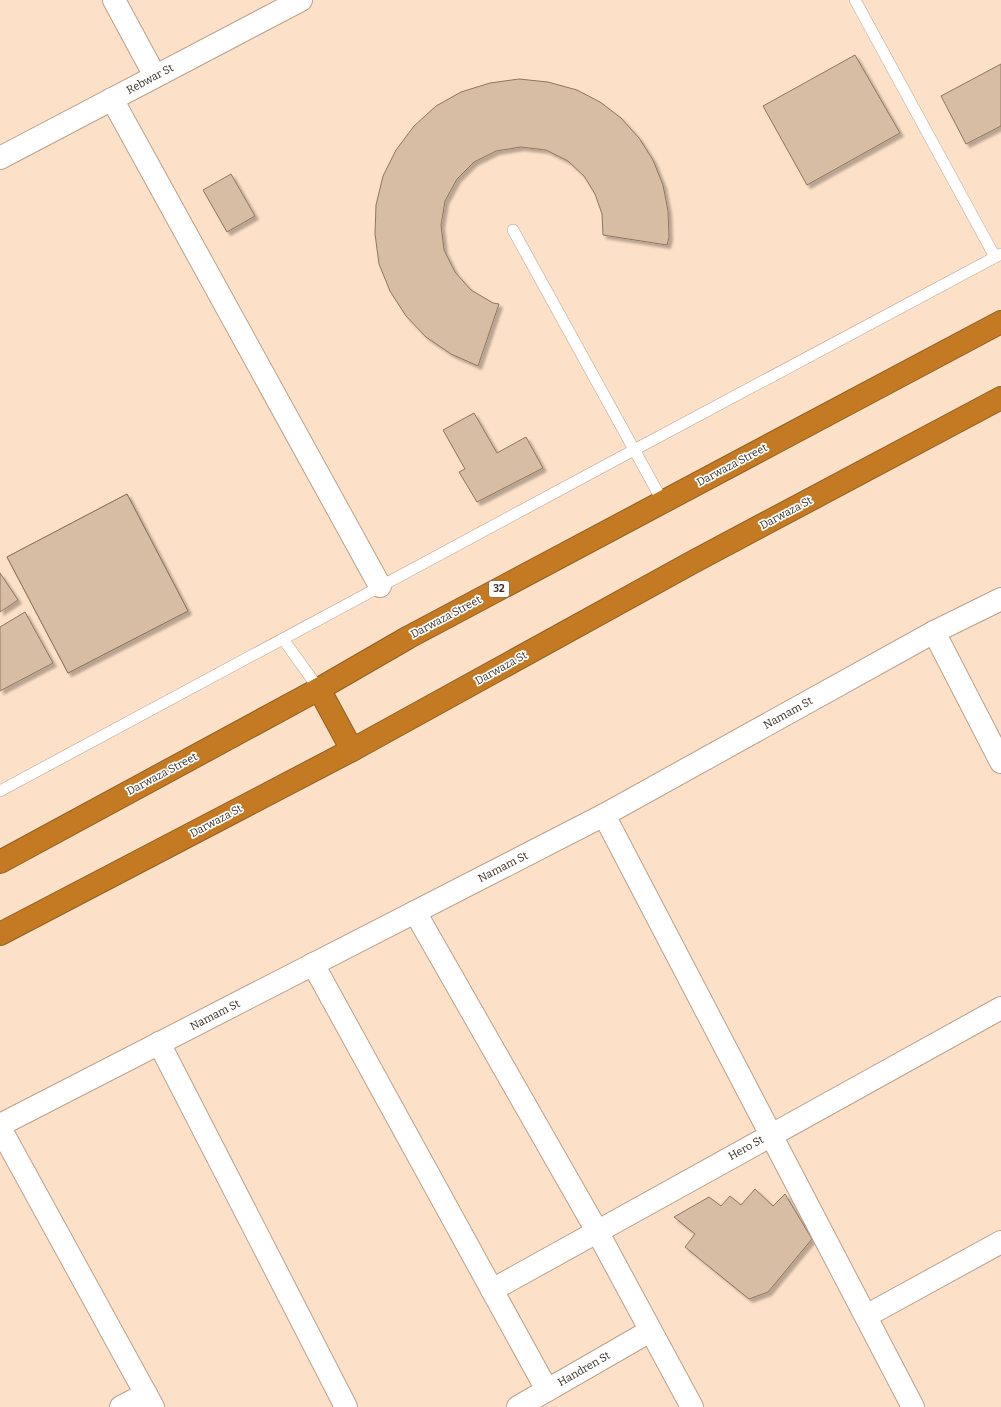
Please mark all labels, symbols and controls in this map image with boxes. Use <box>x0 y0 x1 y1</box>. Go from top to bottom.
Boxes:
street label: Rebwar St <box>124 61 176 97</box>
street label: Darwaza Street <box>695 441 769 489</box>
street label: Darwaza St <box>758 494 814 532</box>
road number: 32 <box>489 581 509 597</box>
street label: Darwaza Street <box>409 593 483 641</box>
street label: Darwaza St <box>473 648 529 688</box>
street label: Namam St <box>761 694 815 732</box>
street label: Darwaza Street <box>125 750 199 798</box>
street label: Darwaza St <box>188 802 244 840</box>
street label: Namam St <box>476 849 530 885</box>
street label: Namam St <box>188 997 242 1033</box>
street label: Hero St <box>726 1133 766 1163</box>
street label: Handren St <box>556 1349 613 1389</box>

